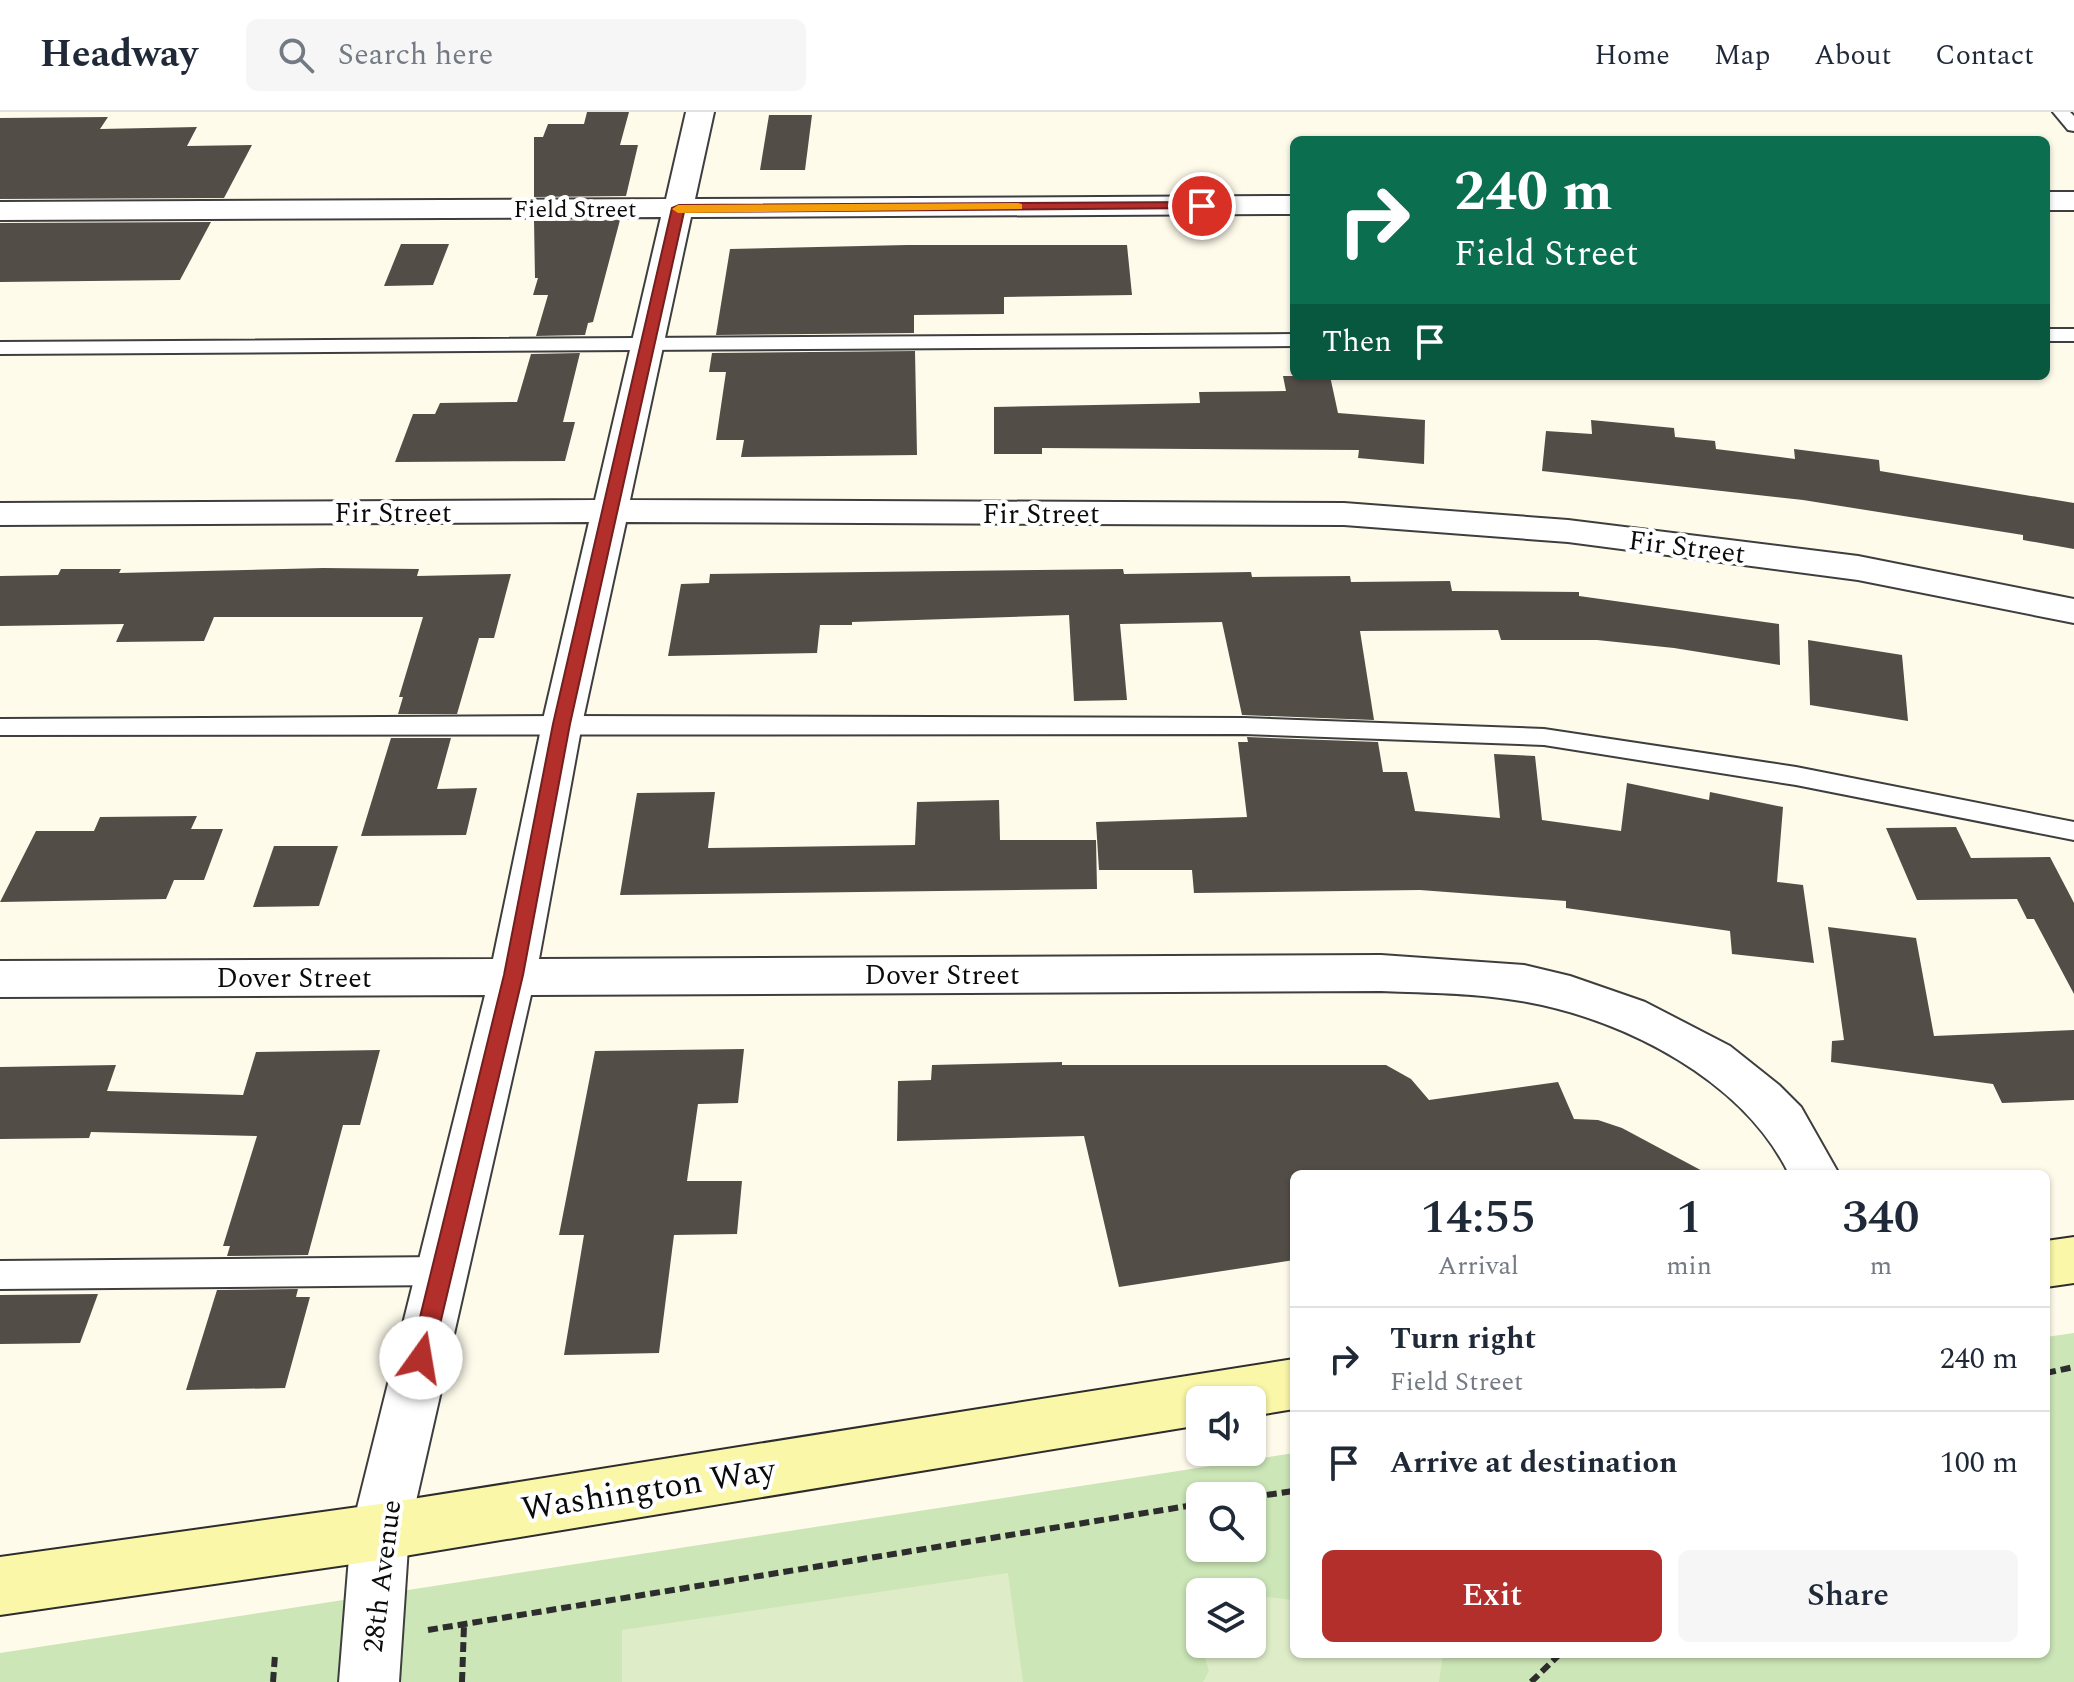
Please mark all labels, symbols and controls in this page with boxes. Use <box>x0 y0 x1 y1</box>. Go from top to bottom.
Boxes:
search box <box>246 19 806 91</box>
text: Headway <box>40 26 198 84</box>
text: Search here <box>338 32 493 78</box>
icon: search <box>274 33 318 77</box>
text: Home <box>1594 34 1670 77</box>
text: Map <box>1714 34 1770 77</box>
text: About <box>1814 34 1891 77</box>
text: Contact <box>1935 34 2034 77</box>
text: 240 m <box>1454 150 1613 235</box>
icon: right <box>1322 168 1426 272</box>
pin <box>1168 172 1236 240</box>
icon: arrive <box>1180 184 1224 228</box>
street label: Field Street <box>513 192 637 228</box>
text: Field Street <box>1454 227 1639 282</box>
text: Then <box>1322 319 1392 365</box>
icon: arrive <box>1408 320 1452 364</box>
street label: Fir Street <box>334 492 452 535</box>
street label: Fir Street <box>982 493 1100 536</box>
street label: Fir Street <box>1626 519 1748 576</box>
street label: Dover Street <box>864 954 1020 997</box>
street label: Dover Street <box>216 957 372 1000</box>
text: 14:55 <box>1420 1181 1536 1254</box>
text: 1 <box>1676 1181 1702 1254</box>
text: 340 <box>1842 1181 1920 1254</box>
text: Arrival <box>1438 1246 1519 1286</box>
text: min <box>1666 1246 1712 1286</box>
text: m <box>1870 1246 1892 1286</box>
position arrow <box>379 1316 463 1400</box>
text: Turn right <box>1390 1316 1536 1362</box>
text: 240 m <box>1940 1336 2018 1382</box>
icon: right <box>1322 1337 1366 1381</box>
text: Field Street <box>1390 1362 1523 1402</box>
map controls <box>1186 1386 1266 1658</box>
button: sound <box>1186 1386 1266 1466</box>
text: Arrive at destination <box>1390 1440 1677 1486</box>
text: 100 m <box>1940 1440 2018 1486</box>
icon: arrive <box>1322 1441 1366 1485</box>
street label: Washington Way <box>518 1444 781 1536</box>
button: search <box>1186 1482 1266 1562</box>
street label: 28th Avenue <box>352 1497 413 1655</box>
button: Exit <box>1322 1550 1662 1642</box>
button: Share <box>1678 1550 2018 1642</box>
button: layers <box>1186 1578 1266 1658</box>

